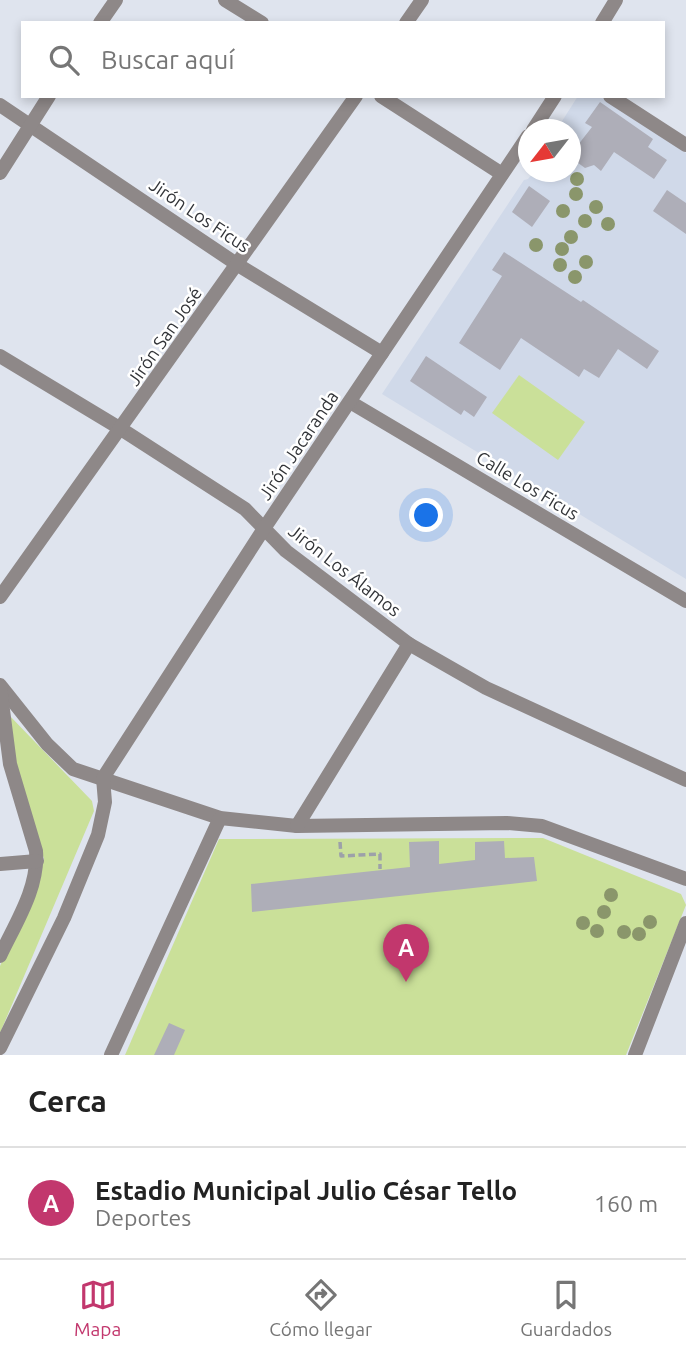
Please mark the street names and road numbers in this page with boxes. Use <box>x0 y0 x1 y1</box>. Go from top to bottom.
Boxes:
street label: Jirón Los Ficus <box>146 174 254 256</box>
street label: Jirón San José <box>123 283 205 389</box>
street label: Jirón Jacaranda <box>254 387 342 503</box>
street label: Calle Los Ficus <box>473 447 583 523</box>
street label: Jirón Los Álamos <box>285 519 406 620</box>

